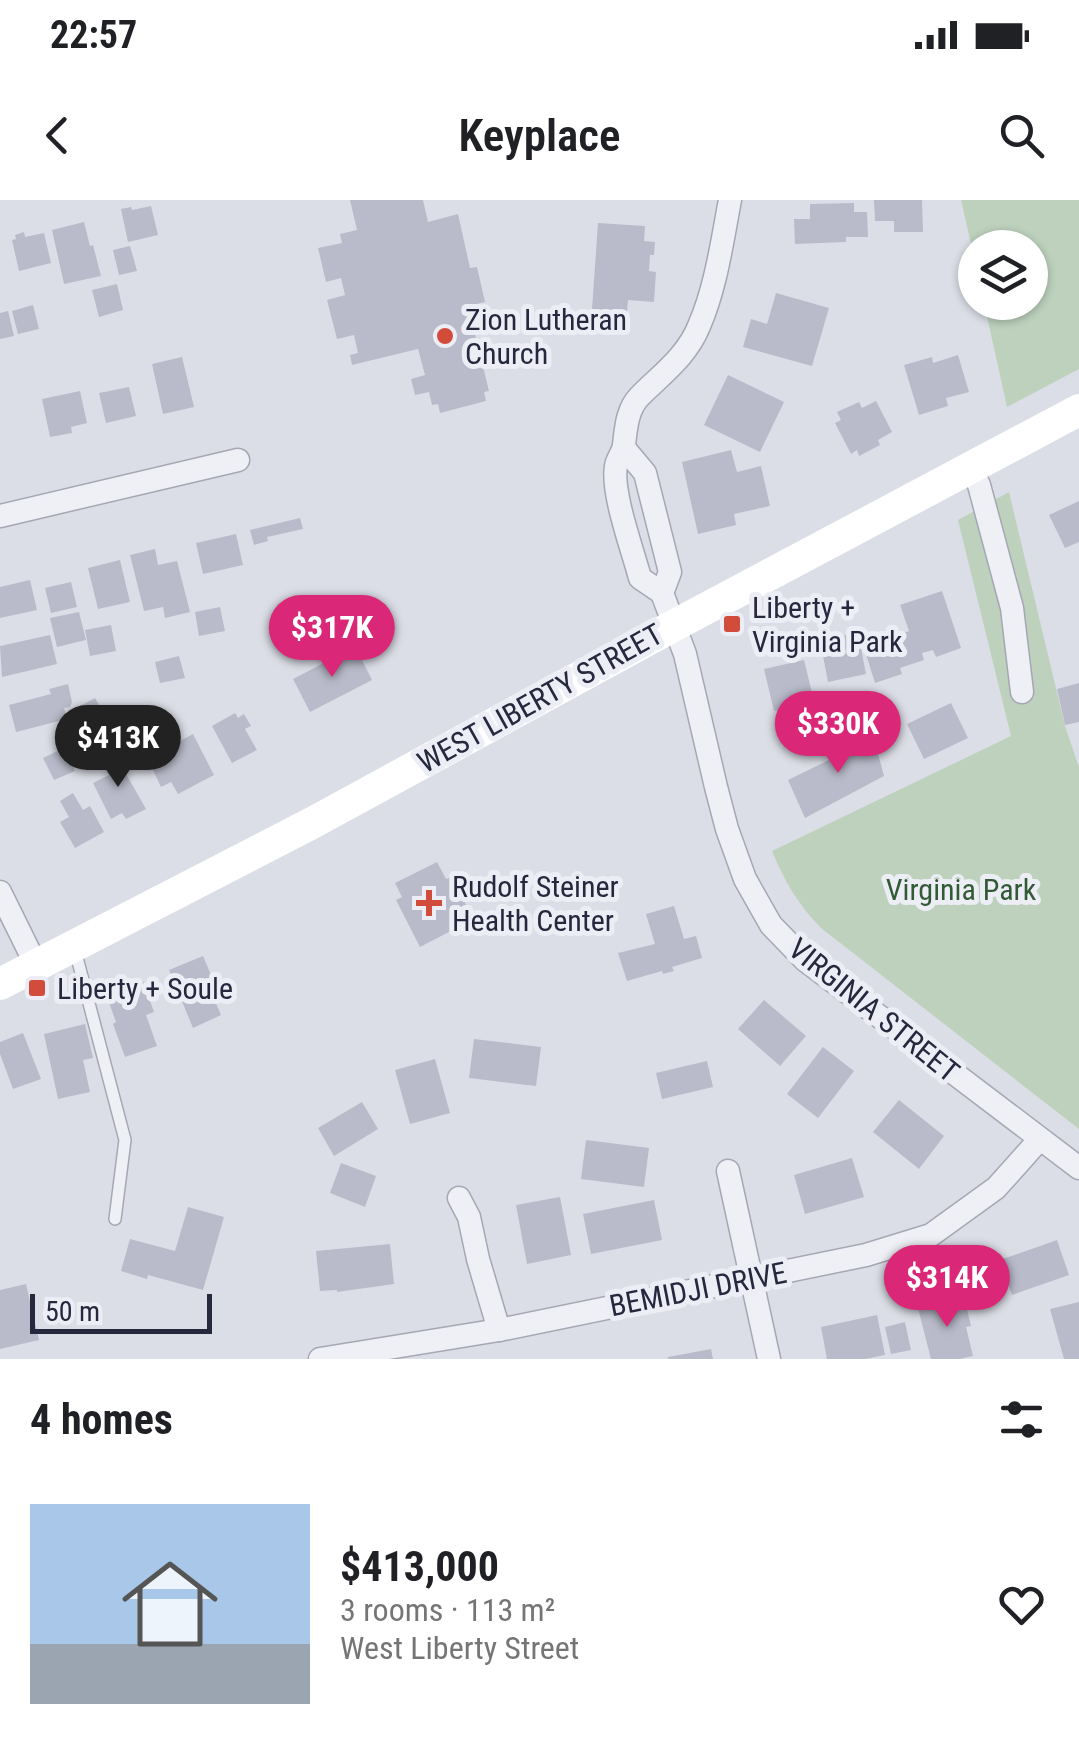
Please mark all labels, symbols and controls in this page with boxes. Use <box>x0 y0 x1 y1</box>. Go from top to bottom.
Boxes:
text: 22:57 <box>50 13 137 57</box>
icon: back <box>30 108 85 163</box>
icon: search <box>994 108 1049 163</box>
text: Keyplace <box>459 109 620 162</box>
map controls <box>958 230 1048 320</box>
button: layers <box>958 230 1048 320</box>
place label: Zion Lutheran Church <box>465 302 627 371</box>
marker: Zion Lutheran Church <box>434 325 456 347</box>
place label: Liberty + Virginia Park <box>752 590 903 659</box>
pin: $317K <box>262 595 402 680</box>
text: $317K <box>291 608 373 646</box>
marker: Liberty + Virginia Park <box>721 613 743 635</box>
street label: WEST LIBERTY STREET <box>412 616 668 780</box>
pin: $330K <box>768 691 908 776</box>
text: $330K <box>797 704 879 742</box>
pin: $413K <box>48 705 188 790</box>
text: $413K <box>77 718 159 756</box>
place label: Rudolf Steiner Health Center <box>452 869 619 938</box>
park label: Virginia Park <box>886 872 1037 907</box>
marker: Rudolf Steiner Health Center <box>416 890 442 916</box>
street label: VIRGINIA STREET <box>782 931 966 1089</box>
place label: Liberty + Soule <box>57 971 233 1006</box>
marker: Liberty + Soule <box>26 977 48 999</box>
pin: $314K <box>877 1245 1017 1330</box>
street label: BEMIDJI DRIVE <box>606 1255 790 1323</box>
text: $314K <box>906 1258 988 1296</box>
scale bar <box>30 1289 212 1334</box>
text: 50 m <box>45 1295 100 1328</box>
icon: filters <box>994 1392 1049 1447</box>
text: 4 homes <box>30 1395 173 1444</box>
text: $413,000 <box>340 1542 499 1591</box>
icon: home <box>110 1544 230 1664</box>
icon: heart <box>994 1577 1049 1632</box>
text: 3 rooms · 113 m² <box>340 1591 555 1629</box>
text: West Liberty Street <box>340 1629 579 1667</box>

